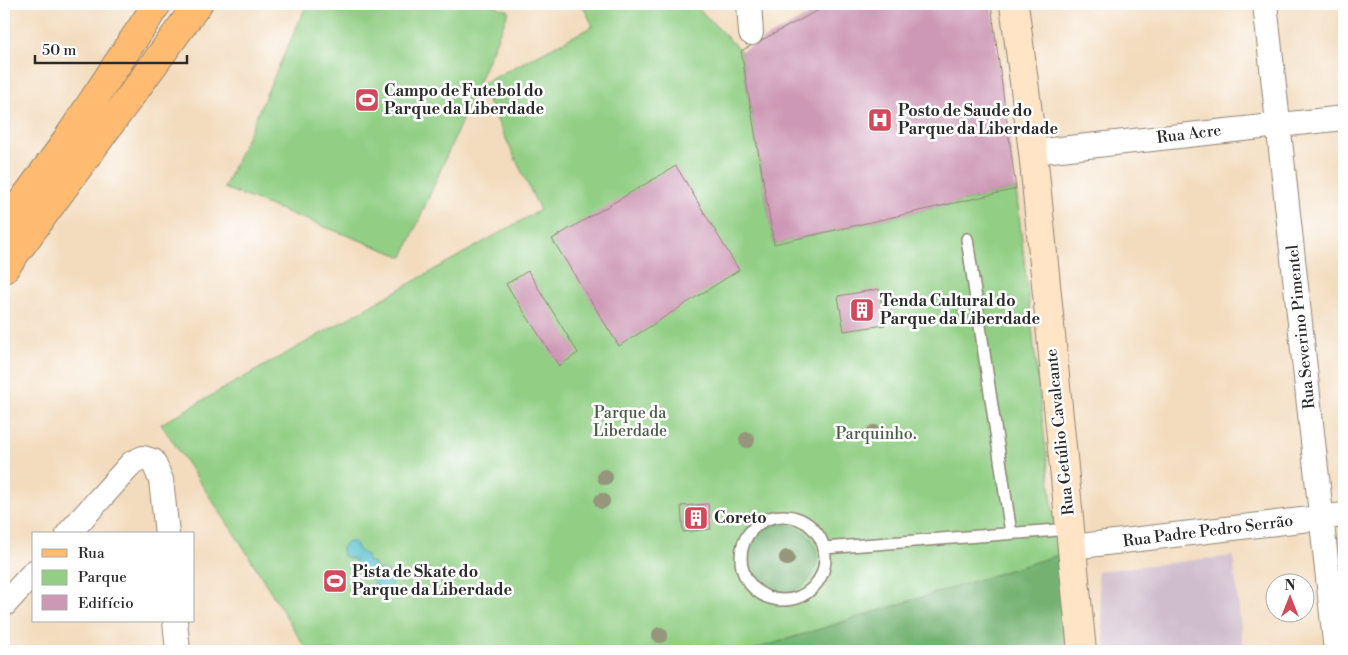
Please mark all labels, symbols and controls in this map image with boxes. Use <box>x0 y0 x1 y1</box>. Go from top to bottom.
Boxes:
scale bar <box>35 32 188 64</box>
text: 50 m <box>42 41 76 60</box>
place label: Campo de Futebol do Parque da Liberdade <box>384 81 545 119</box>
sports icon: Campo de Futebol do Parque da Liberdade <box>354 87 380 113</box>
place label: Posto de Saude do Parque da Liberdade <box>898 101 1059 139</box>
hospital icon: Posto de Saude do Parque da Liberdade <box>867 107 893 133</box>
street label: Rua Acre <box>1156 120 1222 148</box>
street label: Rua Severino Pimentel <box>1282 244 1320 410</box>
place label: Tenda Cultural do Parque da Liberdade <box>880 291 1041 329</box>
building icon: Tenda Cultural do Parque da Liberdade <box>849 297 875 323</box>
street label: Rua Getúlio Cavalcante <box>1041 348 1079 516</box>
park label: Parque da Liberdade <box>593 403 667 441</box>
park label: Parquinho. <box>835 424 917 444</box>
building icon: Coreto <box>683 505 709 531</box>
place label: Coreto <box>714 508 767 528</box>
street label: Rua Padre Pedro Serrão <box>1122 511 1294 551</box>
legend <box>32 532 195 622</box>
text: Rua <box>78 544 105 563</box>
place label: Pista de Skate do Parque da Liberdade <box>352 562 513 600</box>
text: Parque <box>78 568 127 587</box>
sports icon: Pista de Skate do Parque da Liberdade <box>322 568 348 594</box>
north arrow <box>1266 572 1316 622</box>
text: N <box>1284 577 1296 595</box>
text: Edifício <box>78 594 134 613</box>

